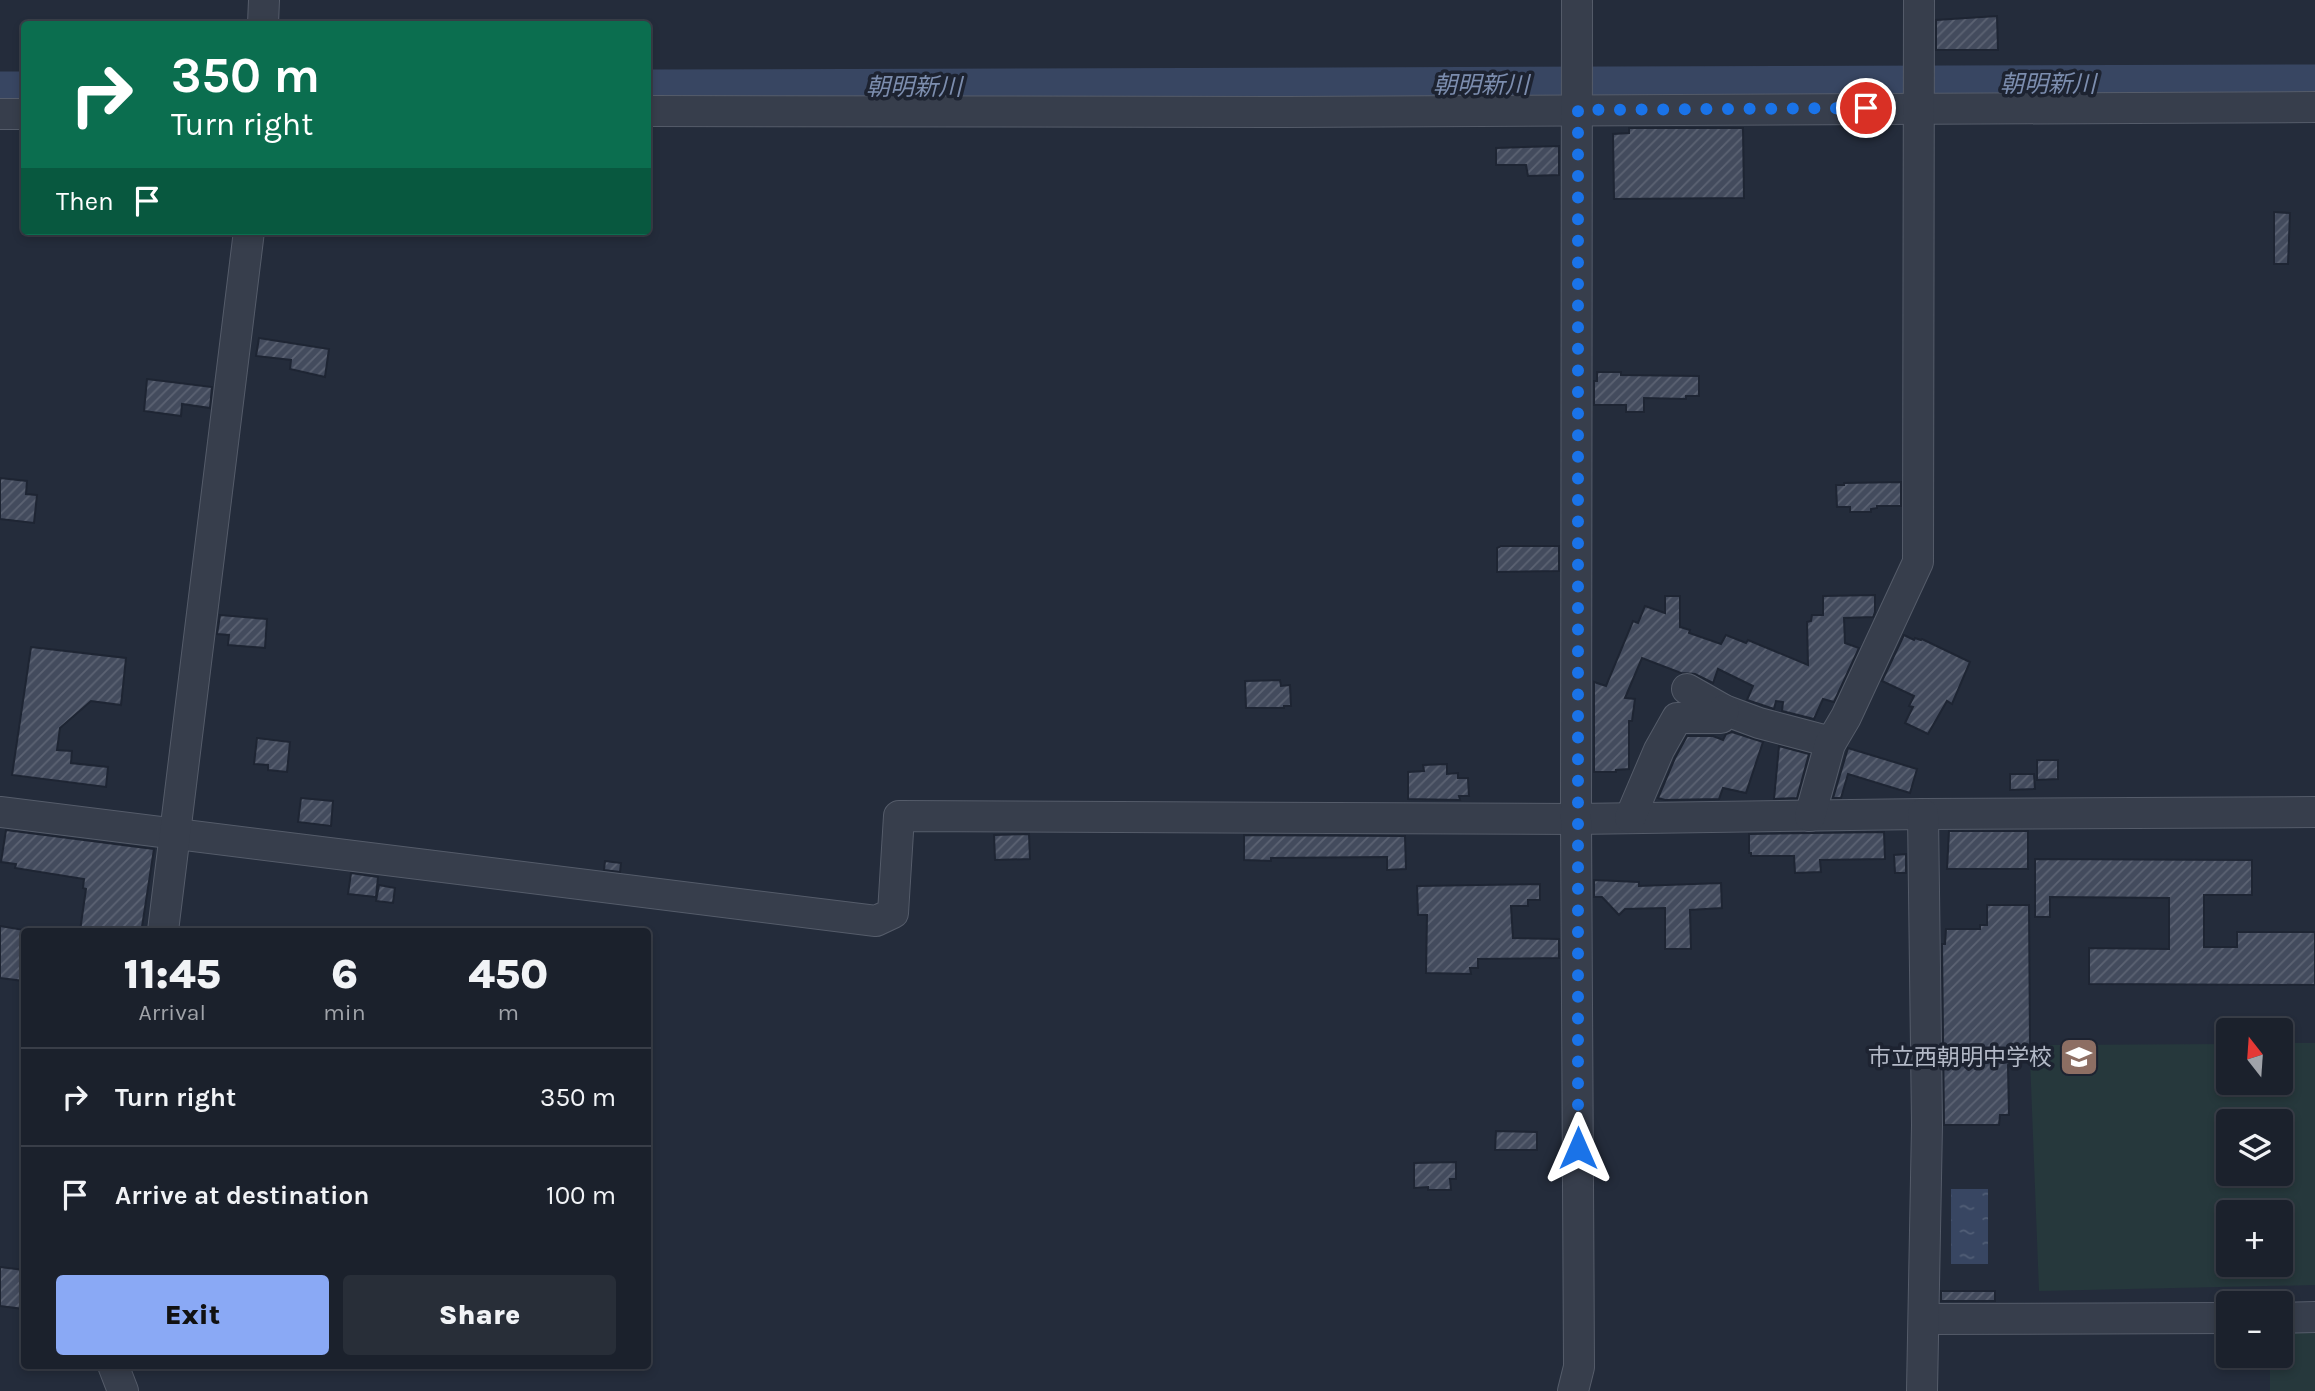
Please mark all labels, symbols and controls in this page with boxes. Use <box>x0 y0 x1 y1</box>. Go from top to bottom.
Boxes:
text: 350 m <box>171 47 320 104</box>
icon: right <box>56 49 147 140</box>
water label: 朝明新川 <box>2000 70 2099 98</box>
water label: 朝明新川 <box>1433 71 1532 99</box>
water label: 朝明新川 <box>866 73 965 101</box>
pin <box>1836 78 1896 138</box>
icon: arrive <box>1847 89 1885 127</box>
text: Turn right <box>171 106 313 143</box>
icon: arrive <box>128 182 166 220</box>
text: Then <box>56 186 114 217</box>
text: 11:45 <box>124 949 221 999</box>
text: 6 <box>331 949 358 999</box>
text: 450 <box>468 949 548 999</box>
text: Arrival <box>138 999 206 1026</box>
text: min <box>323 999 366 1026</box>
text: m <box>498 999 519 1026</box>
north arrow <box>2216 1018 2292 1096</box>
map controls <box>2216 1018 2293 1368</box>
school or university icon: 市立西朝明中学校 <box>2058 1036 2100 1078</box>
place label: 市立西朝明中学校 <box>1868 1044 2052 1071</box>
icon: right <box>56 1078 94 1116</box>
text: Turn right <box>115 1082 236 1113</box>
text: 350 m <box>540 1082 616 1113</box>
button: layers <box>2216 1109 2293 1186</box>
position arrow <box>1541 1111 1615 1185</box>
icon: arrive <box>56 1176 94 1214</box>
text: Arrive at destination <box>115 1180 369 1211</box>
text: 100 m <box>546 1180 616 1211</box>
button: + <box>2216 1200 2293 1277</box>
button: Exit <box>56 1275 329 1355</box>
button: Share <box>343 1275 616 1355</box>
button: − <box>2216 1291 2293 1368</box>

